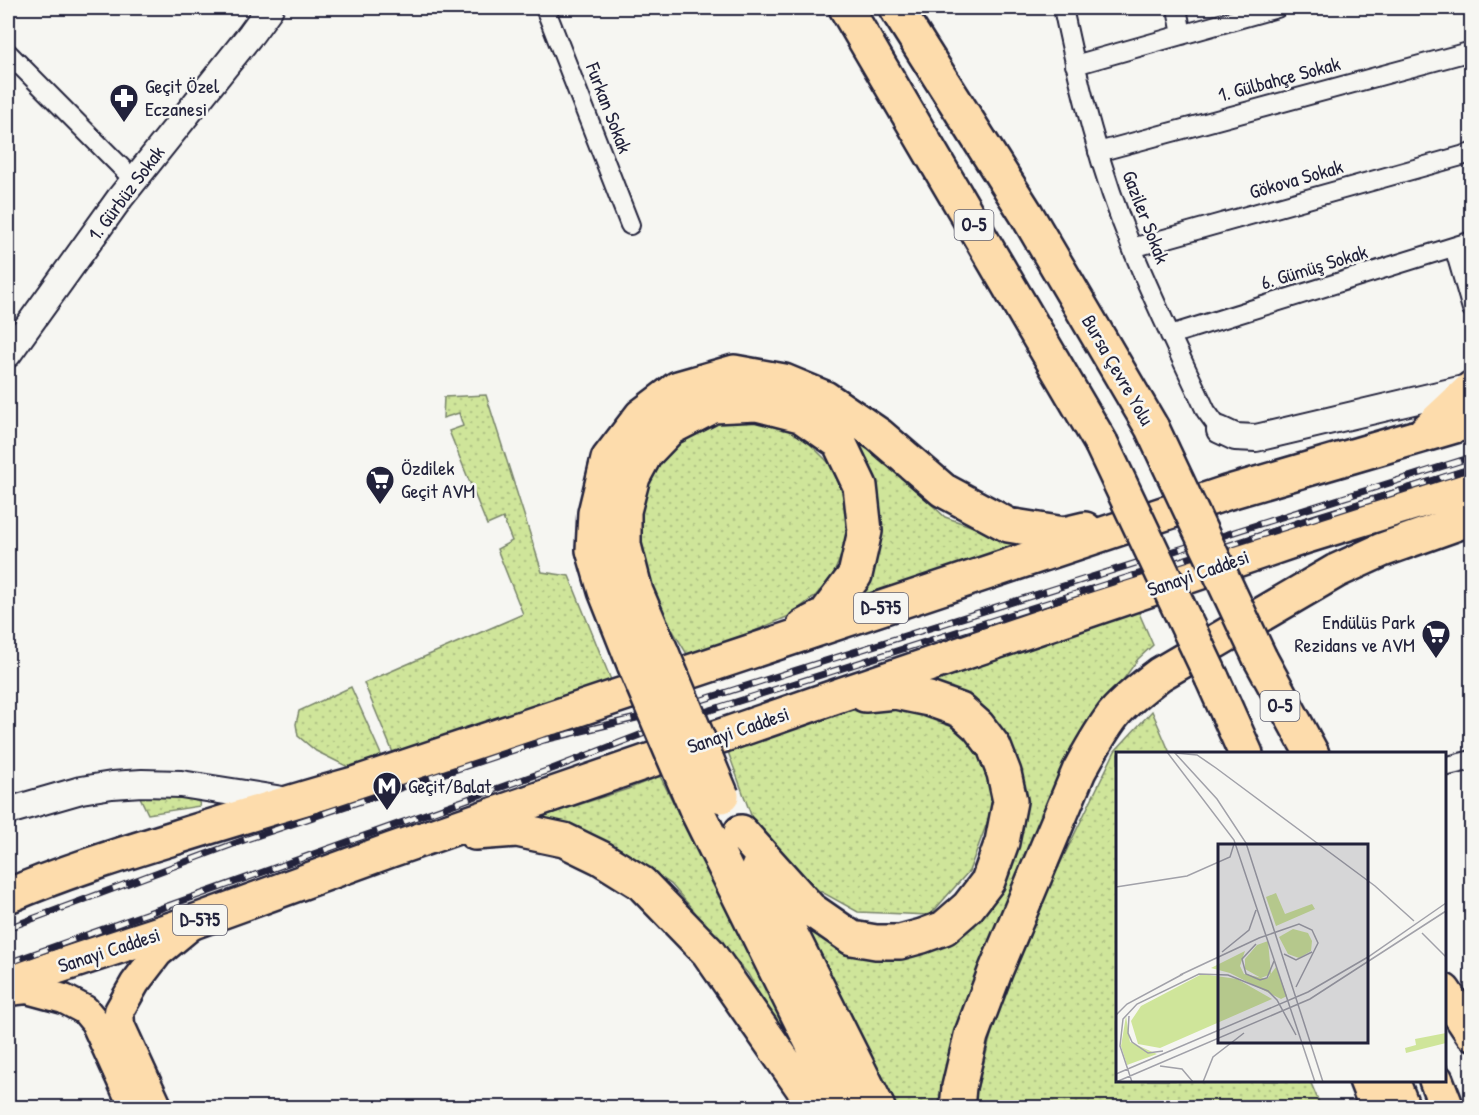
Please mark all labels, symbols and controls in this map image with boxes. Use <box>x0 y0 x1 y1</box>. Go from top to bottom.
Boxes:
street label: 1. Gülbahçe Sokak <box>1215 49 1343 108</box>
street label: Furkan Sokak <box>580 58 639 157</box>
place label: Geçit Özel Eczanesi <box>145 72 220 122</box>
pharmacy icon: Geçit Özel Eczanesi <box>108 82 140 124</box>
street label: 1. Gürbüz Sokak <box>81 140 170 246</box>
street label: Gökova Sokak <box>1246 152 1346 205</box>
street label: Gaziler Sokak <box>1116 166 1177 267</box>
road number: O-5 <box>954 210 994 240</box>
street label: 6. Gümüş Sokak <box>1257 238 1370 296</box>
street label: Bursa Çevre Yolu <box>1076 310 1161 430</box>
place label: Özdilek Geçit AVM <box>401 454 475 504</box>
supermarket icon: Özdilek Geçit AVM <box>364 464 396 506</box>
street label: Sanayi Caddesi <box>1143 543 1252 603</box>
road number: D-575 <box>854 593 908 623</box>
place label: Endülüs Park Rezidans ve AVM <box>1294 608 1415 658</box>
supermarket icon: Endülüs Park Rezidans ve AVM <box>1420 618 1452 660</box>
road number: O-5 <box>1260 691 1300 721</box>
street label: Sanayi Caddesi <box>683 700 792 760</box>
inset map <box>1116 752 1446 1082</box>
metro station icon: Geçit/Balat <box>371 770 403 812</box>
place label: Geçit/Balat <box>408 772 492 799</box>
road number: D-575 <box>173 905 227 935</box>
street label: Sanayi Caddesi <box>54 920 163 979</box>

